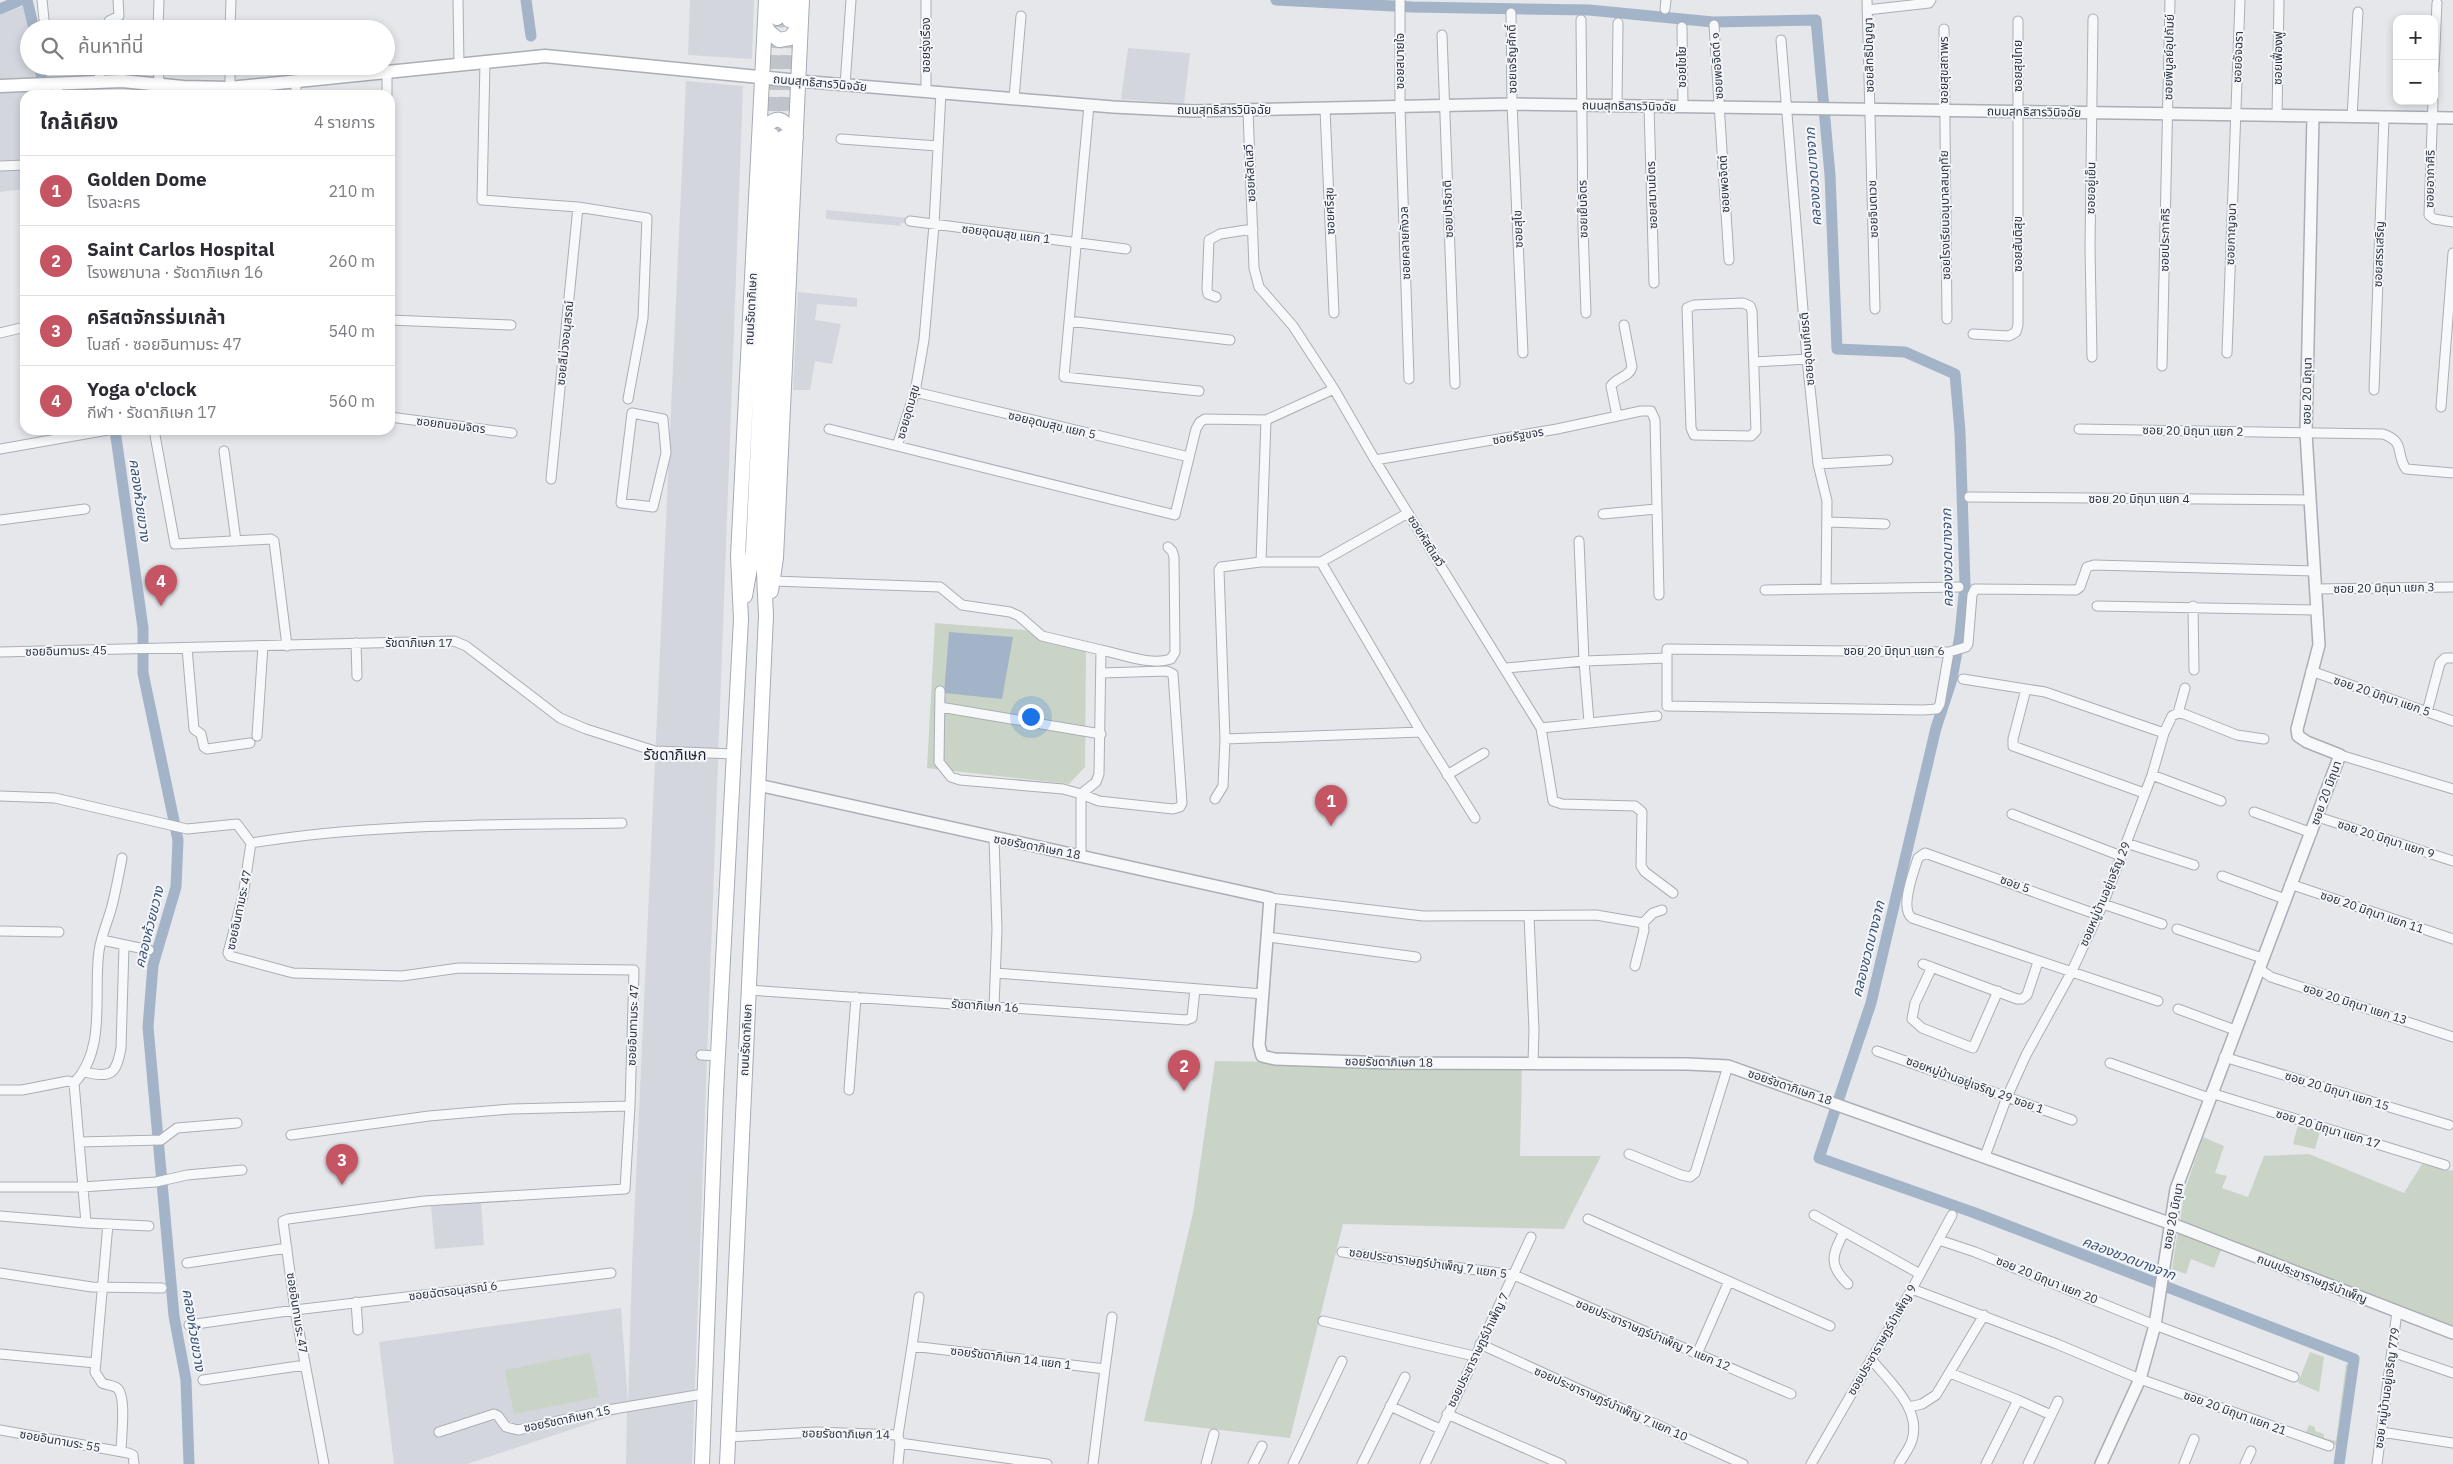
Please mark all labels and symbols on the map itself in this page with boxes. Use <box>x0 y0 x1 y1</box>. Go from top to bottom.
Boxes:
street label: ซอยพิบูลย์อุปถัมย์ <box>2160 14 2177 100</box>
street label: ซอยรุ่งเรือง <box>918 17 933 73</box>
street label: ซอยสิทธิปัญญา <box>1860 17 1877 93</box>
street label: ซอยเจริญศักดิ์ <box>1503 24 1520 94</box>
street label: ซอยอัจฉรา <box>2229 31 2246 83</box>
street label: ซอยเฟื่องฟู <box>2269 31 2285 85</box>
street label: ซอยพอจิตต์ ๑ <box>1707 32 1726 100</box>
street label: ซอยสบายใจ <box>1392 33 1407 89</box>
street label: ซอยสุขสถาพร <box>1936 36 1951 104</box>
street label: ซอยสุขไทย <box>2010 40 2025 92</box>
street label: ซอยไชโย <box>1674 46 1689 88</box>
street label: ถนนสุทธิสารวินิจฉัย <box>772 71 868 94</box>
street label: ถนนสุทธิสารวินิจฉัย <box>1582 97 1676 114</box>
street label: ถนนสุทธิสารวินิจฉัย <box>1177 102 1271 117</box>
street label: ถนนสุทธิสารวินิจฉัย <box>1987 103 2081 120</box>
water label: คลองชวดบางจาก <box>1801 127 1825 227</box>
street label: ซอยหัสดิเสวี <box>1240 143 1259 202</box>
street label: ซอยโรงเรียนอนุบาลสมฤทัย <box>1936 150 1953 280</box>
street label: ซอยอาภาศิริ <box>2421 150 2438 208</box>
street label: ซอยพอจิตต์ <box>1715 155 1732 213</box>
street label: ซอยสมานมิตร <box>1643 161 1660 229</box>
street label: ซอยอยู่เย็น <box>2083 162 2098 214</box>
street label: ซอยปาริชาติ <box>1439 180 1456 238</box>
street label: ซอยเย็นจิตร <box>1574 180 1591 238</box>
street label: ซอยจินตเวช <box>1864 180 1881 238</box>
street label: ซอยศรีสุข <box>1321 187 1338 235</box>
street label: ซอยกาญจนา <box>2222 203 2239 265</box>
street label: ซอยคลายกังวล <box>1396 206 1413 280</box>
street label: ซอยประภาศิริ <box>2156 208 2173 272</box>
street label: ซอยสุโข <box>1509 210 1526 248</box>
street label: ซอยสันติสุข <box>2010 216 2025 272</box>
street label: ซอยอุดมสุข แยก 1 <box>961 221 1051 246</box>
street label: ซอยสรรเสริญ <box>2370 221 2387 287</box>
street label: ถนนรัชดาภิเษก <box>741 273 760 345</box>
street label: ซอยสีม่วงอนุสรณ์ <box>553 300 576 386</box>
street label: ซอยอุดมเกียรติ <box>1796 312 1817 386</box>
street label: ซอย 20 มิถุนา <box>2298 357 2315 425</box>
street label: ซอยอุดมสุข <box>893 383 922 441</box>
street label: ซอยอุดมสุข แยก 5 <box>1007 407 1097 442</box>
street label: ซอยถนอมจิตร <box>416 413 487 436</box>
street label: ซอย 20 มิถุนา แยก 2 <box>2142 422 2244 439</box>
street label: ซอยรัฐขจร <box>1491 424 1545 447</box>
water label: คลองห้วยขวาง <box>125 457 155 544</box>
street label: ซอย 20 มิถุนา แยก 4 <box>2088 491 2190 506</box>
water label: คลองชวดบางจาก <box>1937 508 1957 607</box>
street label: ซอยหัสดิเสวี <box>1405 512 1448 569</box>
pin: 4 <box>145 565 177 606</box>
street label: ซอย 20 มิถุนา แยก 3 <box>2333 579 2435 596</box>
street label: รัชดาภิเษก 17 <box>385 635 453 650</box>
street label: ซอยอินทามระ 45 <box>25 642 107 659</box>
street label: ซอย 20 มิถุนา แยก 6 <box>1843 643 1945 658</box>
street label: ซอย 20 มิถุนา แยก 5 <box>2332 672 2432 719</box>
your location <box>1018 704 1044 730</box>
district label: รัชดาภิเษก <box>644 745 706 764</box>
street label: ซอย 20 มิถุนา <box>2307 759 2344 827</box>
pin: 1 <box>1315 785 1347 826</box>
street label: ซอย 20 มิถุนา แยก 9 <box>2336 816 2437 861</box>
street label: ซอยรัชดาภิเษก 18 <box>992 831 1082 862</box>
street label: ซอยหมู่บ้านอยู่เจริญ 29 <box>2076 839 2133 948</box>
street label: ซอยอินทามระ 47 <box>223 868 254 951</box>
street label: ซอย 5 <box>1998 871 2032 896</box>
water label: คลองห้วยขวาง <box>130 883 168 970</box>
street label: ซอย 20 มิถุนา แยก 11 <box>2318 887 2426 936</box>
water label: คลองชวดบางจาก <box>1847 898 1889 999</box>
street label: ซอย 20 มิถุนา แยก 13 <box>2301 980 2409 1027</box>
street label: ซอยอินทามระ 47 <box>624 984 641 1066</box>
street label: รัชดาภิเษก 16 <box>951 996 1019 1015</box>
street label: ถนนรัชดาภิเษก <box>736 1004 755 1076</box>
pin: 2 <box>1168 1050 1200 1091</box>
street label: ซอยรัชดาภิเษก 18 <box>1345 1053 1433 1070</box>
street label: ซอยหมู่บ้านอยู่เจริญ 29 ซอย 1 <box>1904 1053 2046 1116</box>
street label: ซอยรัชดาภิเษก 18 <box>1746 1065 1834 1108</box>
street label: ซอย 20 มิถุนา แยก 15 <box>2283 1067 2391 1114</box>
street label: ซอย 20 มิถุนา แยก 17 <box>2274 1105 2382 1152</box>
pin: 3 <box>326 1144 358 1185</box>
street label: ซอย 20 มิถุนา <box>2159 1181 2186 1251</box>
water label: คลองชวดบางจาก <box>2080 1232 2179 1284</box>
street label: ซอยประชาราษฎร์บำเพ็ญ 7 แยก 5 <box>1348 1244 1508 1281</box>
street label: ถนนประชาราษฎร์บำเพ็ญ <box>2255 1251 2369 1306</box>
street label: ซอย 20 มิถุนา แยก 20 <box>1994 1252 2100 1307</box>
street label: ซอยอินทามระ 47 <box>284 1271 311 1354</box>
street label: ซอยฉัตรอนุสรณ์ 6 <box>408 1278 498 1303</box>
street label: ซอยประชาราษฎร์บำเพ็ญ 9 <box>1844 1282 1919 1398</box>
water label: คลองห้วยขวาง <box>179 1287 210 1374</box>
street label: ซอยประชาราษฎร์บำเพ็ญ 7 <box>1443 1290 1512 1409</box>
street label: ซอยประชาราษฎร์บำเพ็ญ 7 แยก 12 <box>1574 1295 1733 1374</box>
street label: ซอย หมู่บ้านอยู่เจริญ 779 <box>2371 1326 2402 1449</box>
street label: ซอยรัชดาภิเษก 14 แยก 1 <box>950 1343 1072 1372</box>
street label: ซอยประชาราษฎร์บำเพ็ญ 7 แยก 10 <box>1532 1363 1690 1444</box>
street label: ซอย 20 มิถุนา แยก 21 <box>2182 1387 2289 1438</box>
street label: ซอยรัชดาภิเษก 15 <box>522 1402 612 1435</box>
street label: ซอยรัชดาภิเษก 14 <box>802 1425 890 1442</box>
street label: ซอยอินทามระ 55 <box>19 1426 102 1455</box>

